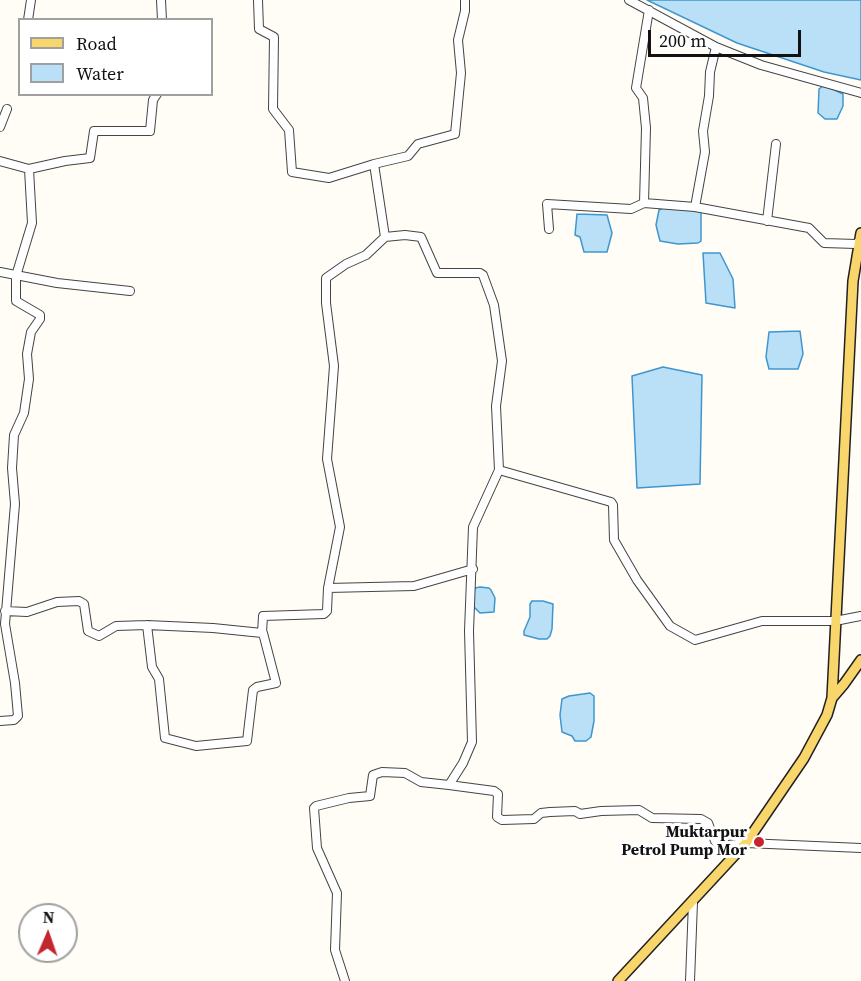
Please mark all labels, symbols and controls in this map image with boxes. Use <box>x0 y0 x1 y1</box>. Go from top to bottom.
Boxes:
legend <box>18 18 213 96</box>
scale bar <box>651 18 804 56</box>
text: 200 m <box>659 28 706 53</box>
text: Road <box>76 31 117 56</box>
text: Water <box>76 61 124 86</box>
place label: Muktarpur Petrol Pump Mor <box>621 823 747 861</box>
marker: Muktarpur Petrol Pump Mor <box>752 835 766 849</box>
north arrow <box>18 903 78 963</box>
text: N <box>42 906 55 928</box>

